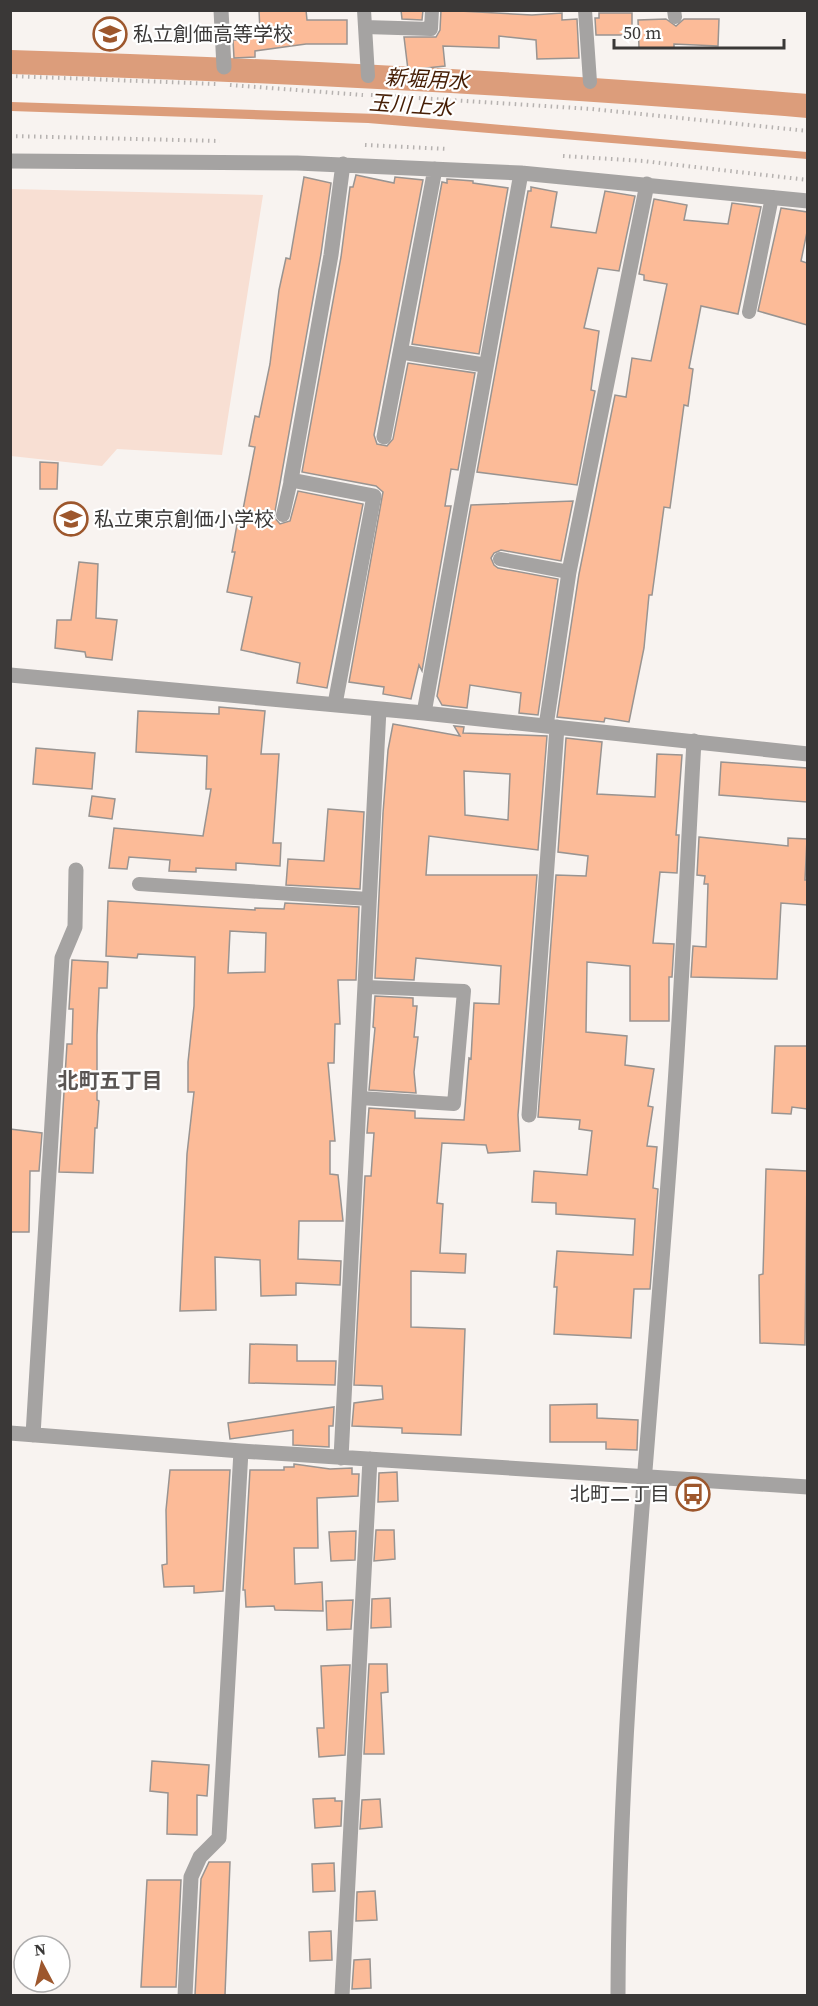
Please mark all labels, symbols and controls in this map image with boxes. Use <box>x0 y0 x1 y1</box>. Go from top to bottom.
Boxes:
scale bar <box>614 12 784 50</box>
school or university icon: 私立創価高等学校 <box>92 16 128 52</box>
place label: 私立創価高等学校 <box>133 20 293 48</box>
text: 50 m <box>623 20 661 45</box>
water label: 新堀用水 <box>384 62 472 96</box>
water label: 玉川上水 <box>368 88 456 123</box>
school or university icon: 私立東京創価小学校 <box>53 501 89 537</box>
place label: 私立東京創価小学校 <box>94 505 274 533</box>
district label: 北町五丁目 <box>58 1066 163 1095</box>
bus stop icon: 北町二丁目 <box>675 1476 711 1512</box>
place label: 北町二丁目 <box>570 1480 670 1508</box>
north arrow <box>12 1934 72 1994</box>
text: N <box>33 1937 48 1961</box>

